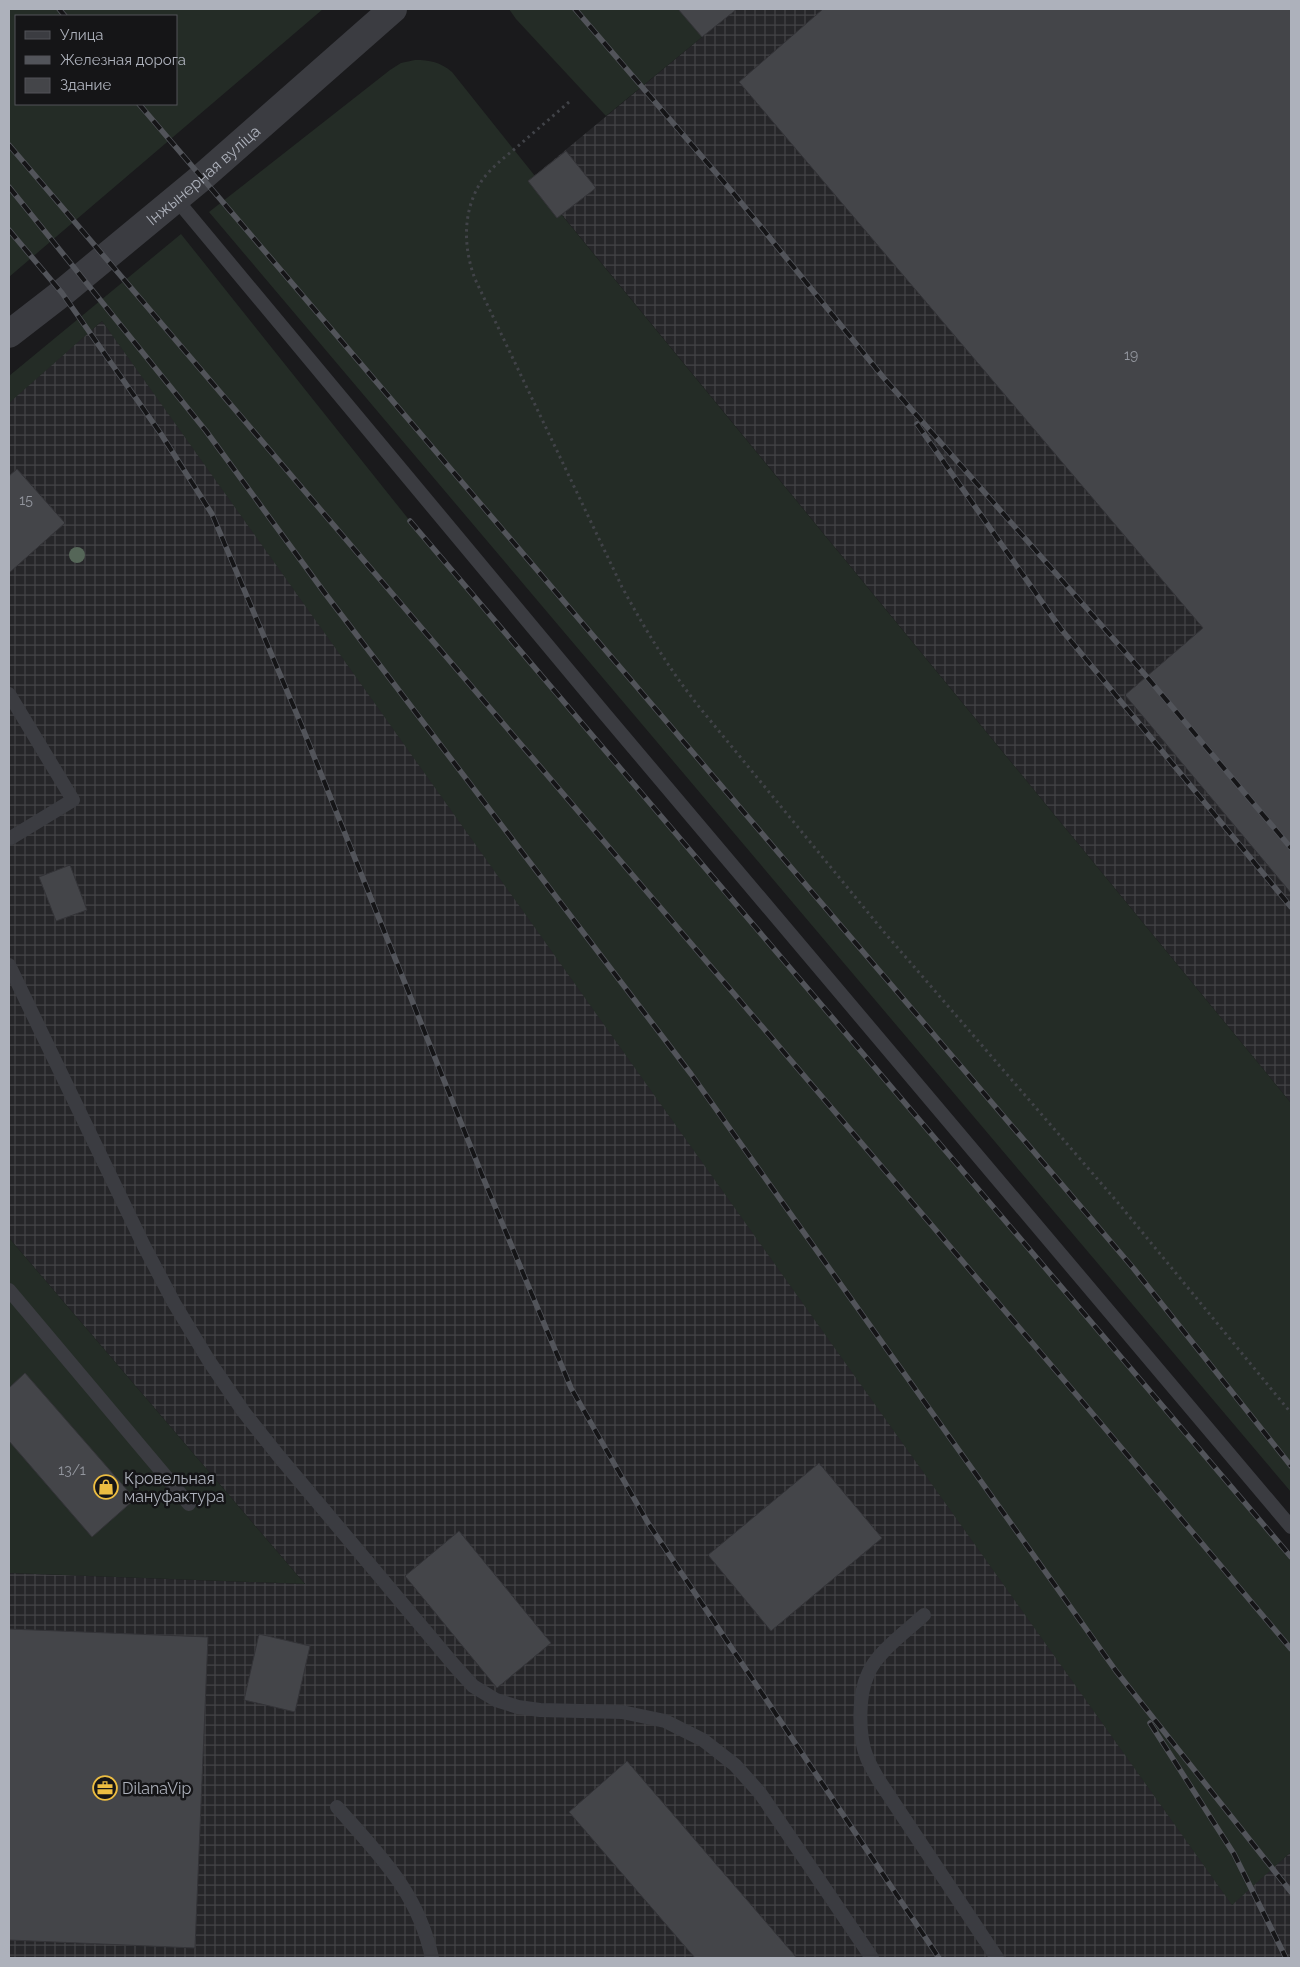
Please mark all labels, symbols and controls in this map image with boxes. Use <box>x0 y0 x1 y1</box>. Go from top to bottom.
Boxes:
legend <box>15 15 178 105</box>
text: Улица <box>60 26 104 44</box>
text: Железная дорога <box>60 51 186 69</box>
text: Здание <box>60 76 112 94</box>
street label: Інжынерная вуліца <box>142 121 264 229</box>
house number: 19 <box>1124 347 1138 363</box>
house number: 15 <box>19 492 33 508</box>
house number: 13/1 <box>58 1462 86 1478</box>
place label: Кровельная мануфактура <box>124 1469 225 1506</box>
shop icon: Кровельная мануфактура <box>93 1474 119 1500</box>
office icon: DilanaVip <box>92 1775 118 1801</box>
place label: DilanaVip <box>122 1779 192 1798</box>

